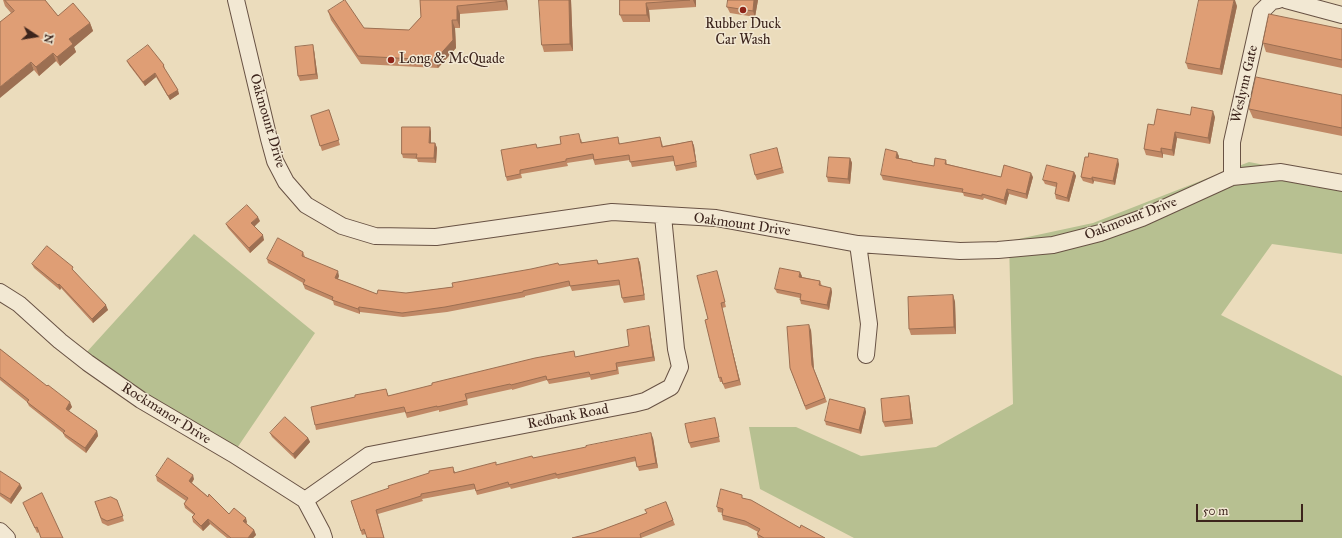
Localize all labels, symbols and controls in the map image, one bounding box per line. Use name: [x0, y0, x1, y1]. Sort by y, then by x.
marker: Rubber Duck Car Wash: [738, 5, 748, 15]
north arrow: [16, 16, 56, 56]
place label: Rubber Duck Car Wash: [705, 17, 781, 50]
text: N: [41, 33, 56, 45]
street label: Weslynn Gate: [1228, 44, 1262, 124]
place label: Long & McQuade: [399, 52, 505, 68]
marker: Long & McQuade: [386, 55, 396, 65]
street label: Oakmount Drive: [246, 72, 288, 170]
street label: Oakmount Drive: [1083, 194, 1179, 244]
street label: Oakmount Drive: [693, 210, 791, 240]
street label: Rockmanor Drive: [118, 380, 214, 448]
street label: Redbank Road: [526, 401, 610, 433]
scale bar: [1198, 496, 1305, 522]
text: 50 m: [1203, 504, 1228, 518]

